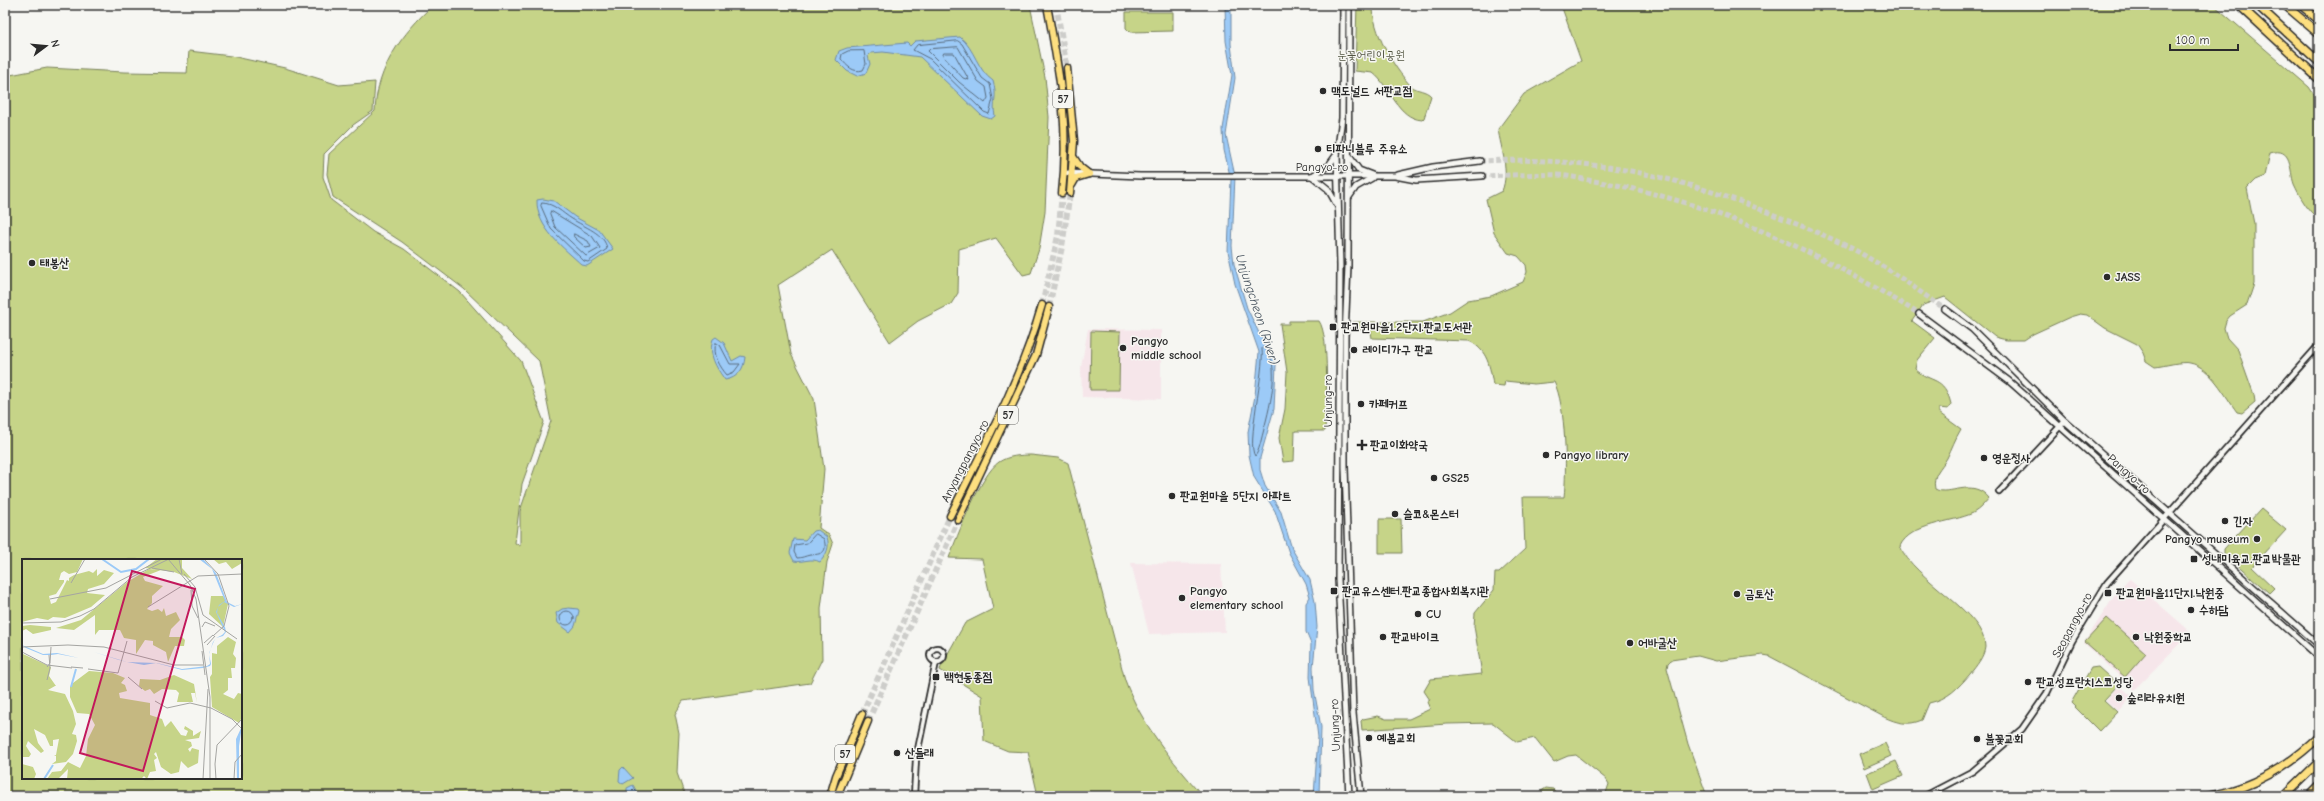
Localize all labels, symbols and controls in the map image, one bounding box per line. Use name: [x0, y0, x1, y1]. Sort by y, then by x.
north arrow: [26, 26, 66, 66]
scale bar: [2170, 26, 2238, 52]
text: 100 m: [2176, 33, 2209, 47]
text: N: [48, 38, 62, 49]
park label: 눈꽃어린이공원: [1337, 48, 1405, 62]
place label: 맥도널드 서판교점: [1331, 84, 1413, 98]
marker: 맥도널드 서판교점: [1318, 86, 1328, 96]
road number: 57: [1053, 90, 1073, 108]
place label: 티파니블루 주유소: [1326, 142, 1408, 156]
marker: 티파니블루 주유소: [1313, 144, 1323, 154]
street label: Pangyo-ro: [1296, 160, 1348, 174]
water label: Unjungcheon (River): [1233, 252, 1282, 366]
place label: 태봉산: [40, 256, 69, 270]
marker: 태봉산: [27, 258, 37, 268]
place label: JASS: [2115, 270, 2141, 284]
marker: JASS: [2102, 272, 2112, 282]
place label: 판교원마을1.2단지.판교도서관: [1341, 320, 1472, 334]
marker: 판교원마을1.2단지.판교도서관: [1328, 322, 1338, 332]
place label: Pangyo middle school: [1131, 334, 1201, 362]
marker: Pangyo middle school: [1118, 343, 1128, 353]
place label: 레이디가구 판교: [1362, 343, 1434, 357]
marker: 레이디가구 판교: [1349, 345, 1359, 355]
street label: Unjung-ro: [1321, 375, 1335, 427]
place label: 카페커프: [1369, 397, 1408, 411]
marker: 카페커프: [1356, 399, 1366, 409]
road number: 57: [998, 406, 1018, 424]
street label: Anyangpangyo-ro: [938, 417, 992, 505]
place label: 판교이화약국: [1370, 438, 1428, 452]
marker: 판교이화약국: [1357, 440, 1367, 450]
place label: Pangyo library: [1554, 448, 1629, 462]
marker: Pangyo library: [1541, 450, 1551, 460]
place label: 영운정사: [1992, 451, 2031, 465]
street label: Pangyo-ro: [2105, 451, 2153, 497]
marker: 영운정사: [1979, 453, 1989, 463]
place label: GS25: [1442, 471, 1469, 485]
marker: GS25: [1429, 473, 1439, 483]
place label: 판교원마을 5단지 아파트: [1180, 489, 1292, 503]
marker: 판교원마을 5단지 아파트: [1167, 491, 1177, 501]
place label: 슬코&몬스터: [1403, 507, 1459, 521]
marker: 슬코&몬스터: [1390, 509, 1400, 519]
place label: 긴자: [2233, 514, 2253, 528]
marker: 긴자: [2220, 516, 2230, 526]
place label: Pangyo museum: [2165, 532, 2249, 546]
marker: Pangyo museum: [2252, 534, 2262, 544]
place label: 성내미육교.판교박물관: [2201, 552, 2301, 566]
marker: 성내미육교.판교박물관: [2189, 554, 2199, 564]
inset map: [22, 559, 242, 779]
place label: Pangyo elementary school: [1190, 584, 1283, 612]
place label: 판교유스센터.판교종합사회복지관: [1342, 584, 1489, 598]
marker: 판교유스센터.판교종합사회복지관: [1329, 586, 1339, 596]
place label: 판교원마을11단지.낙원중: [2116, 586, 2225, 600]
place label: 금토산: [1745, 587, 1774, 601]
marker: 판교원마을11단지.낙원중: [2103, 588, 2113, 598]
marker: 금토산: [1732, 589, 1742, 599]
street label: Seopangyo-ro: [2049, 590, 2095, 660]
marker: Pangyo elementary school: [1177, 593, 1187, 603]
place label: 수하담: [2199, 603, 2228, 617]
marker: 수하담: [2186, 605, 2196, 615]
place label: CU: [1426, 607, 1441, 621]
marker: CU: [1413, 609, 1423, 619]
place label: 판교바이크: [1391, 630, 1439, 644]
place label: 낙원중학교: [2144, 630, 2192, 644]
marker: 판교바이크: [1378, 632, 1388, 642]
marker: 낙원중학교: [2131, 632, 2141, 642]
place label: 어바굴산: [1638, 636, 1677, 650]
marker: 어바굴산: [1625, 638, 1635, 648]
place label: 백현동종점: [944, 670, 993, 684]
marker: 백현동종점: [931, 672, 941, 682]
place label: 판교성프란치스코성당: [2036, 675, 2133, 689]
marker: 판교성프란치스코성당: [2023, 677, 2033, 687]
place label: 숲리라유치원: [2127, 691, 2185, 705]
marker: 숲리라유치원: [2114, 693, 2124, 703]
street label: Unjung-ro: [1327, 698, 1343, 752]
place label: 예봄교회: [1376, 731, 1416, 745]
place label: 불꽃교회: [1985, 732, 2024, 746]
marker: 예봄교회: [1364, 733, 1374, 743]
marker: 불꽃교회: [1972, 734, 1982, 744]
road number: 57: [835, 745, 855, 763]
place label: 산들래: [904, 746, 934, 760]
marker: 산들래: [892, 748, 902, 758]

